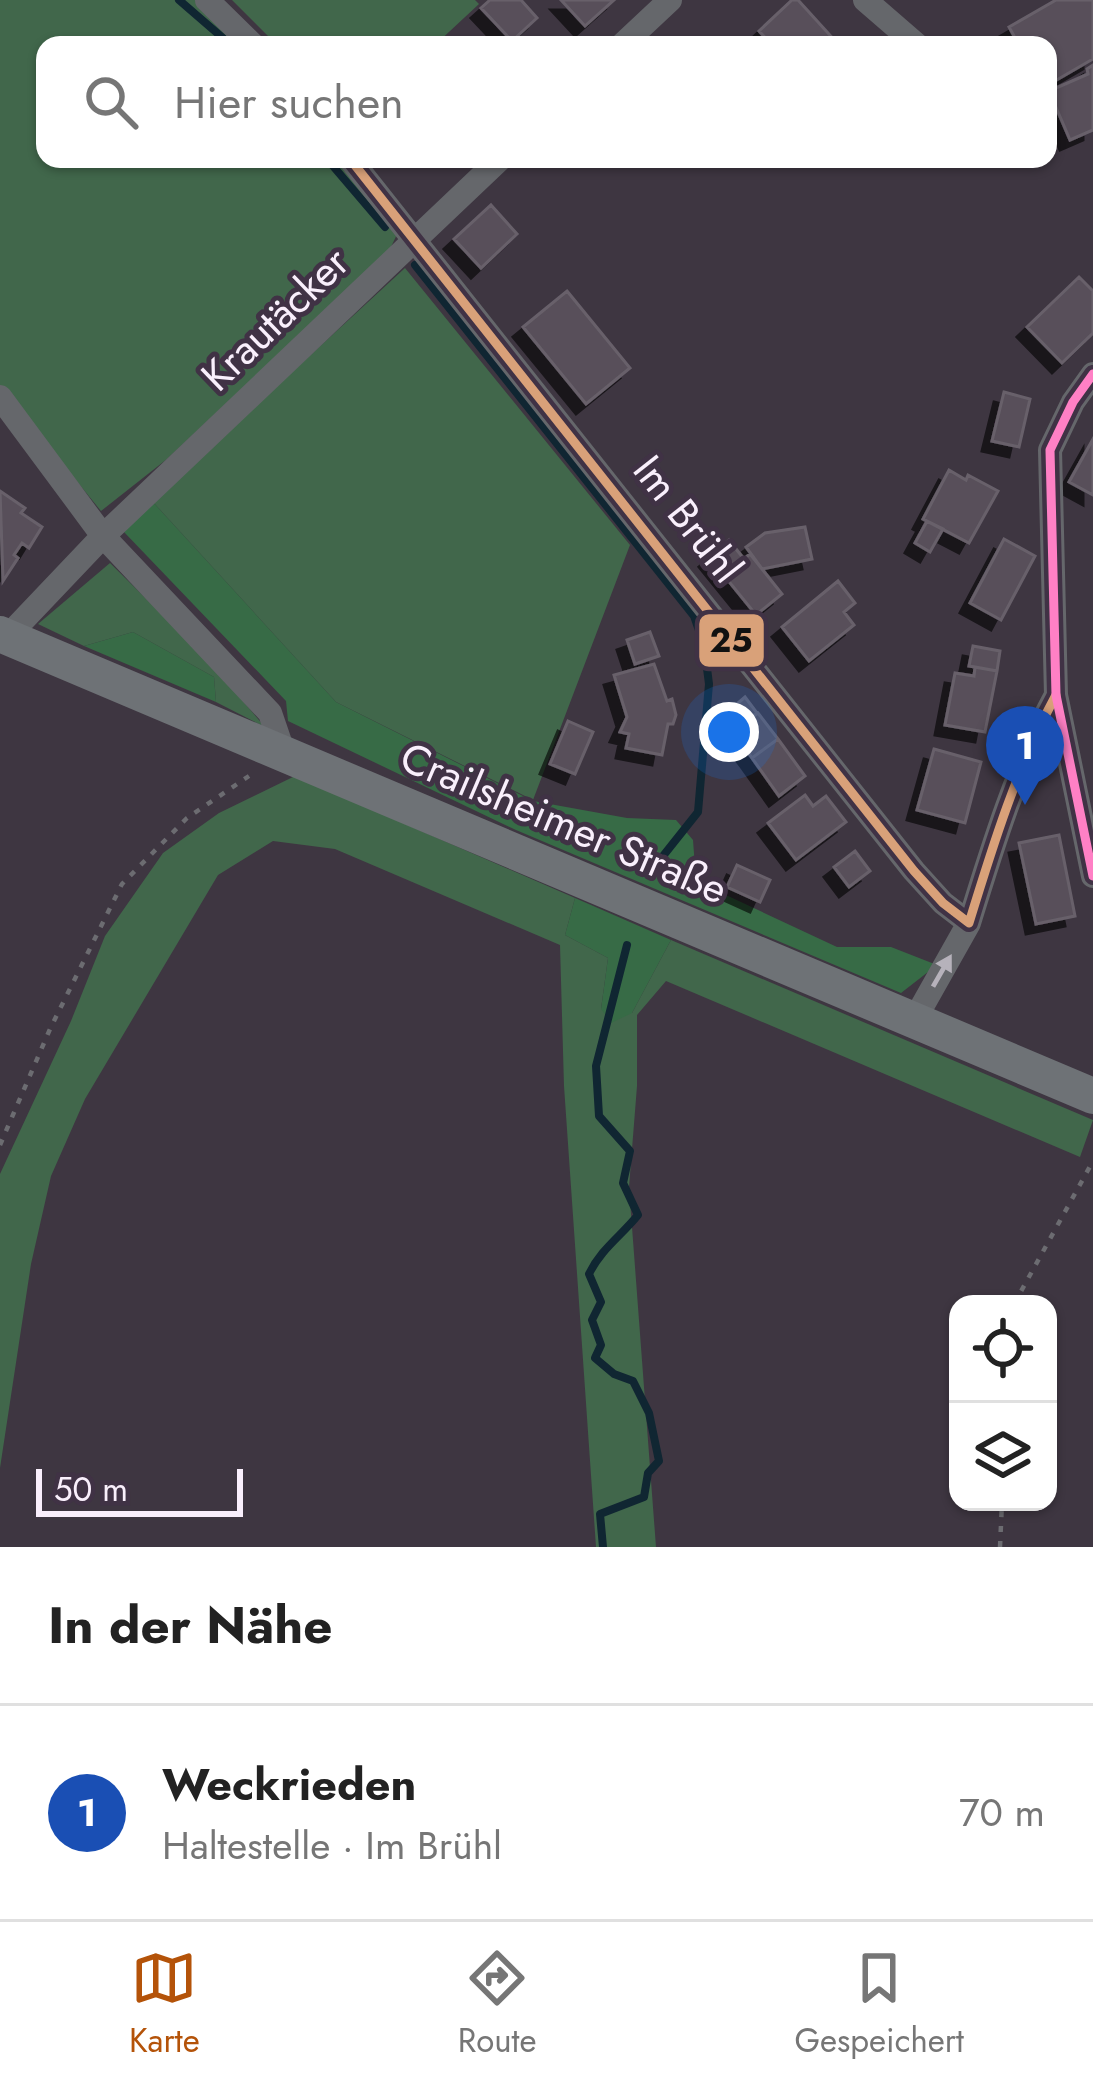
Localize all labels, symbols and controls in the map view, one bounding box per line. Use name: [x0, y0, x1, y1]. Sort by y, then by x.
search box: [36, 36, 1057, 168]
icon: search: [78, 69, 144, 135]
text: Hier suchen: [174, 70, 404, 135]
street label: Krautäcker: [187, 232, 363, 405]
street label: Im Brühl: [619, 442, 757, 596]
line badge: 25: [697, 612, 766, 669]
text: 25: [710, 617, 752, 664]
your location: [699, 702, 759, 762]
pin: 1: [986, 706, 1064, 805]
street label: Crailsheimer Straße: [391, 727, 737, 919]
one-way arrow: [930, 954, 951, 988]
map controls: [949, 1295, 1057, 1511]
button: locate: [949, 1295, 1057, 1403]
button: layers: [949, 1403, 1057, 1511]
scale bar: [36, 1463, 243, 1516]
text: 50 m: [54, 1466, 128, 1513]
text: In der Nähe: [48, 1588, 332, 1662]
text: Weckrieden: [162, 1752, 416, 1817]
text: 1: [77, 1784, 97, 1841]
text: 70 m: [959, 1784, 1045, 1841]
text: Haltestelle · Im Brühl: [162, 1817, 502, 1874]
tab: Karte: [129, 1945, 200, 2064]
tab: Route: [458, 1945, 536, 2064]
tab: Gespeichert: [794, 1945, 964, 2064]

